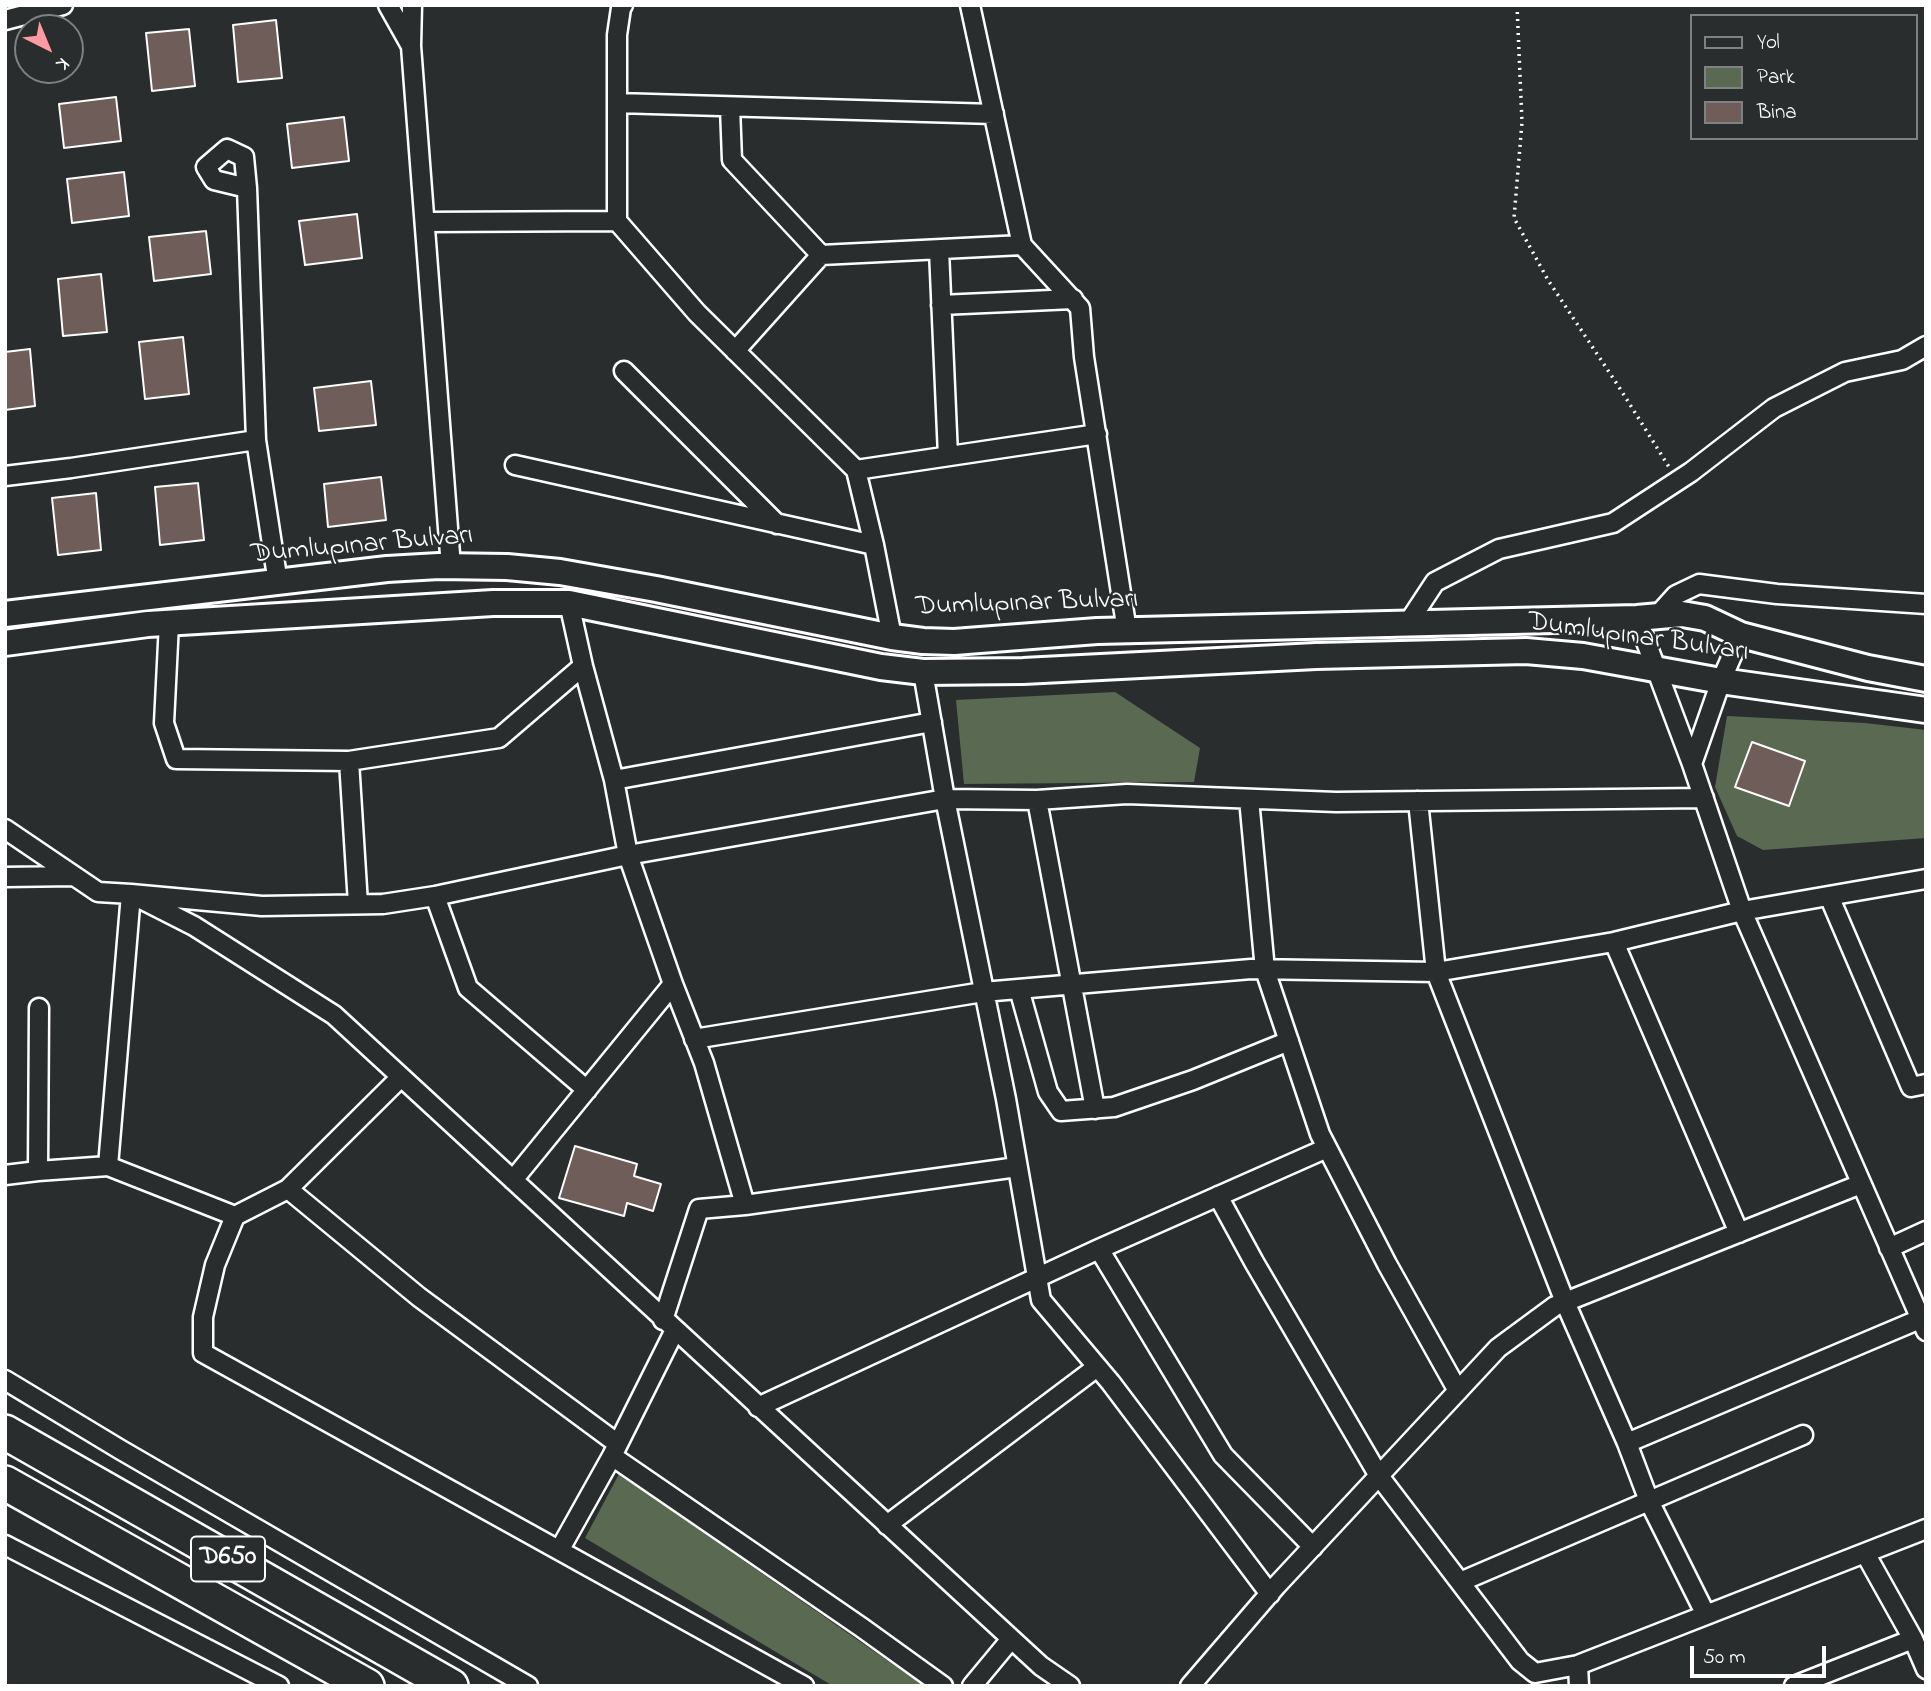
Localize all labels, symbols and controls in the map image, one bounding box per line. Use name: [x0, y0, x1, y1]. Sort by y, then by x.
north arrow: [14, 14, 84, 84]
legend: [1689, 14, 1917, 140]
text: Yol: [1757, 28, 1780, 58]
text: K: [50, 50, 75, 76]
text: Park: [1757, 63, 1795, 93]
text: Bina: [1757, 98, 1797, 128]
street label: Dumlupınar Bulvarı: [250, 521, 474, 573]
street label: Dumlupınar Bulvarı: [915, 584, 1139, 626]
street label: Dumlupınar Bulvarı: [1525, 607, 1751, 671]
road number: D650: [191, 1536, 265, 1582]
scale bar: [1693, 1632, 1829, 1676]
text: 50 m: [1703, 1643, 1746, 1673]

